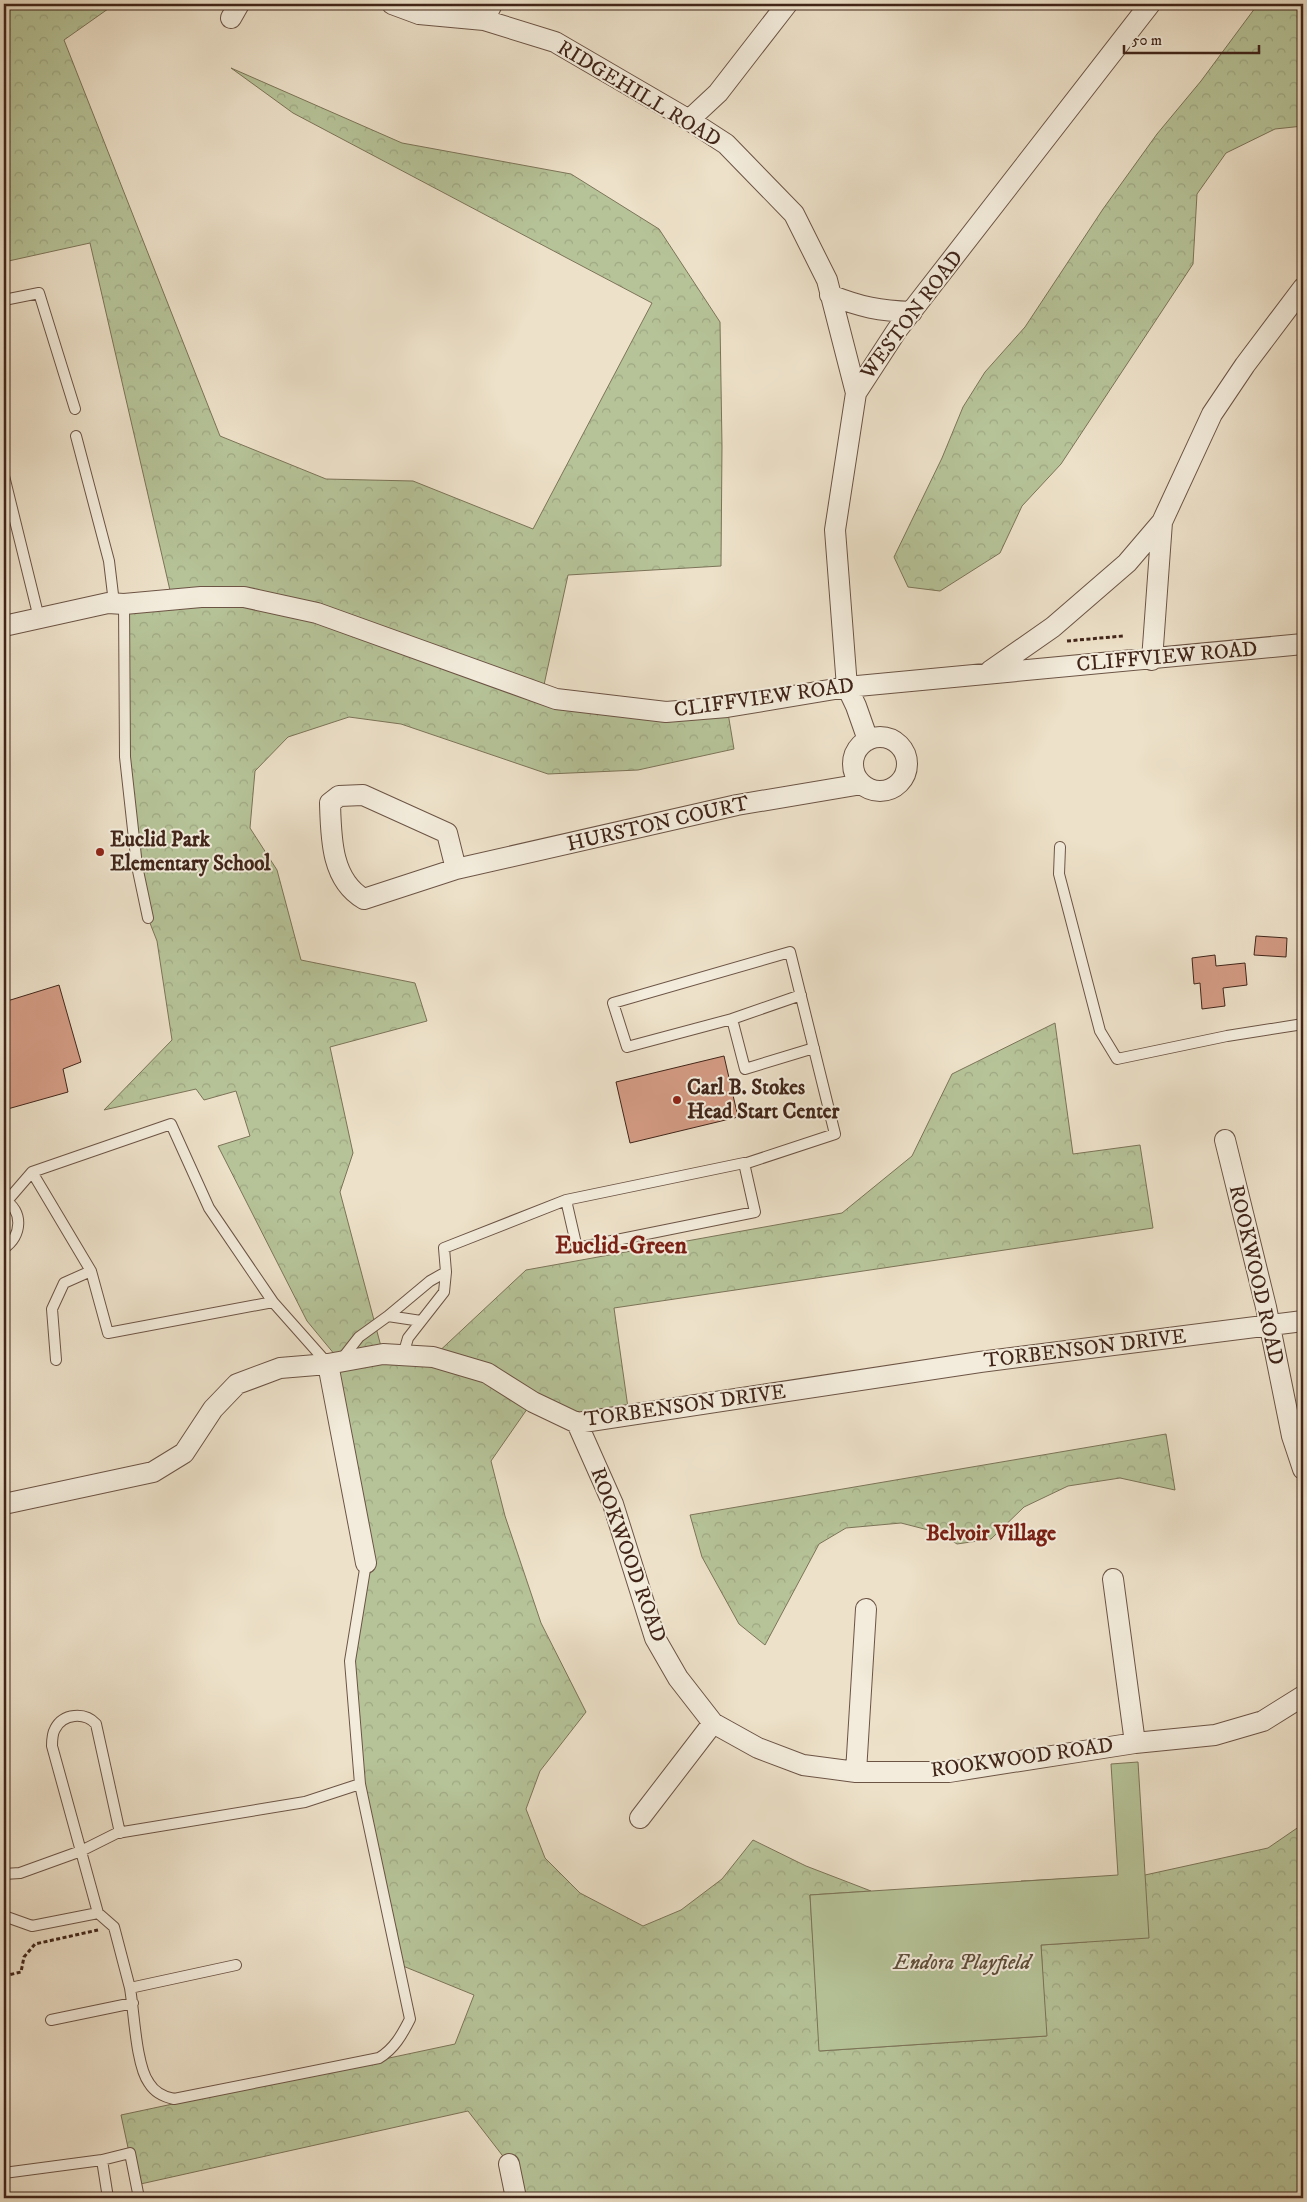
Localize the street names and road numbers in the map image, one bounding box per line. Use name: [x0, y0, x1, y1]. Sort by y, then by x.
street label: RIDGEHILL ROAD: [552, 35, 726, 153]
street label: WESTON ROAD: [854, 245, 969, 385]
street label: CLIFFVIEW ROAD: [1075, 636, 1259, 678]
street label: CLIFFVIEW ROAD: [672, 672, 856, 724]
street label: HURSTON COURT: [564, 790, 752, 858]
street label: ROOKWOOD ROAD: [1223, 1182, 1289, 1368]
street label: TORBENSON DRIVE: [982, 1324, 1188, 1374]
street label: TORBENSON DRIVE: [582, 1379, 788, 1433]
street label: ROOKWOOD ROAD: [584, 1464, 672, 1646]
street label: ROOKWOOD ROAD: [929, 1732, 1115, 1784]

